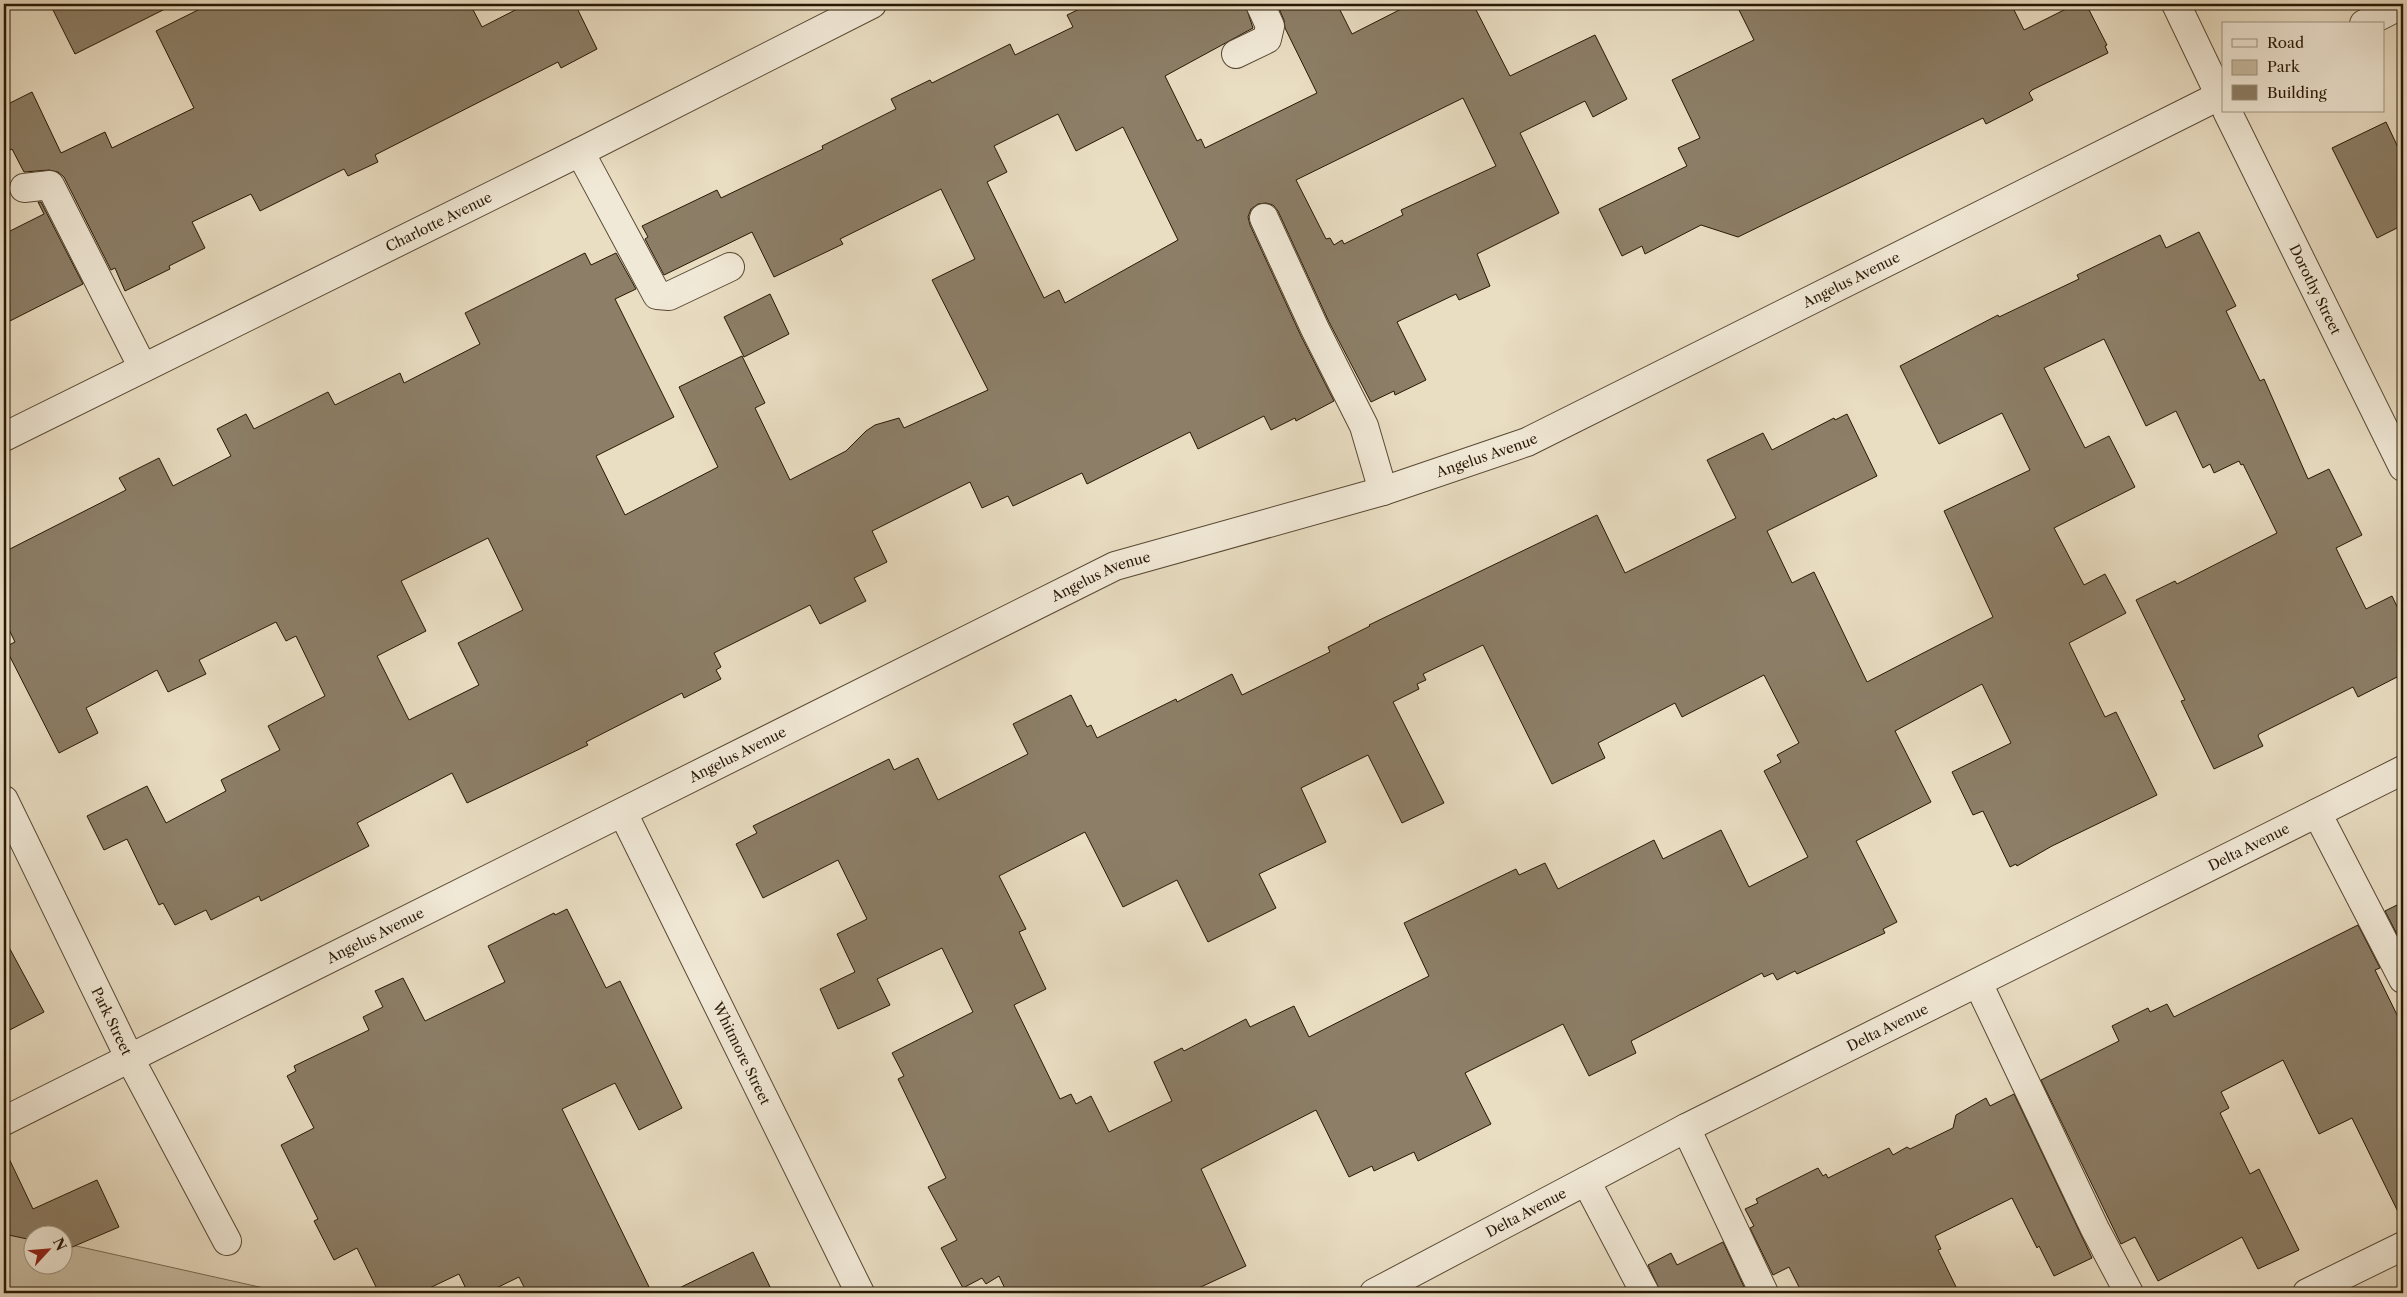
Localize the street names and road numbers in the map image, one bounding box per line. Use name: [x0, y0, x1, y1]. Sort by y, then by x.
street label: Charlotte Avenue: [383, 188, 495, 256]
street label: Dorothy Street: [2285, 241, 2345, 338]
street label: Angelus Avenue: [1799, 248, 1903, 312]
street label: Angelus Avenue: [1433, 429, 1541, 482]
street label: Angelus Avenue: [1047, 548, 1152, 606]
street label: Angelus Avenue: [685, 723, 789, 787]
street label: Delta Avenue: [2205, 819, 2293, 875]
street label: Angelus Avenue: [323, 904, 427, 968]
street label: Park Street: [87, 984, 136, 1058]
street label: Whitmore Street: [708, 998, 775, 1108]
street label: Delta Avenue: [1844, 1000, 1931, 1055]
street label: Delta Avenue: [1483, 1184, 1570, 1241]

